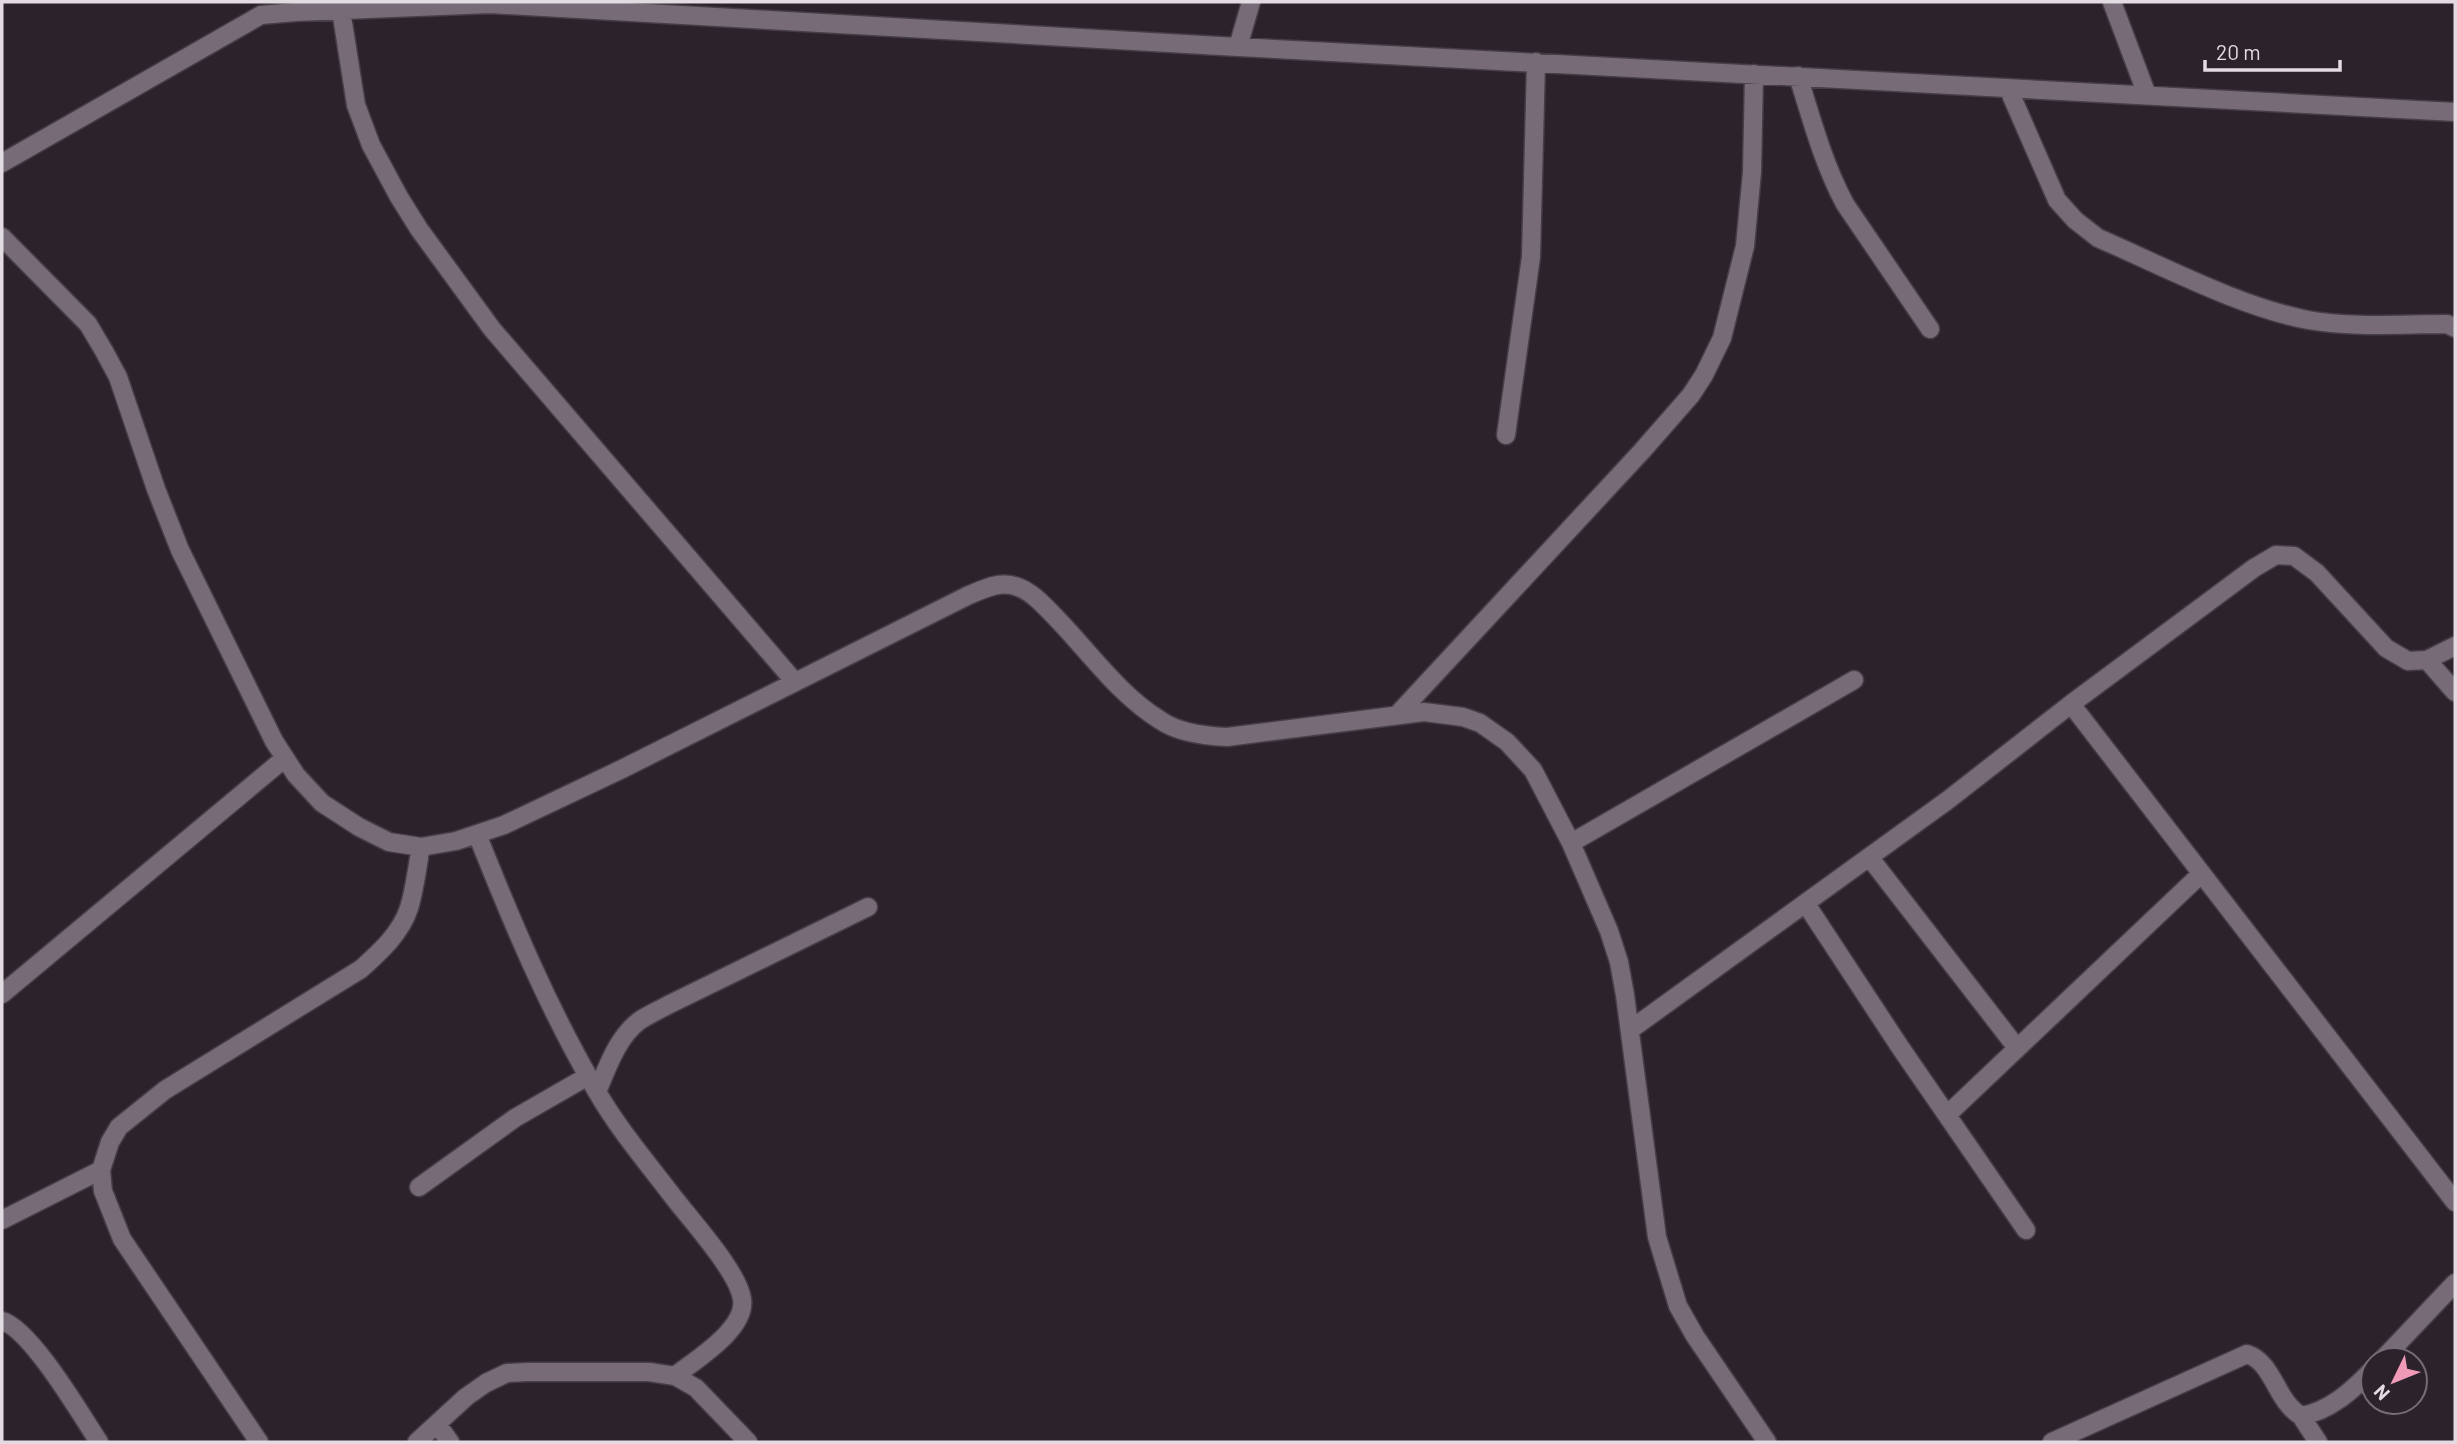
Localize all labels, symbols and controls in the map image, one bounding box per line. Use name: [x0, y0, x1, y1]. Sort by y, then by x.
scale bar: [2205, 28, 2340, 72]
text: 20 m: [2216, 39, 2261, 64]
north arrow: [2359, 1346, 2429, 1416]
text: N: [2368, 1380, 2394, 1405]

